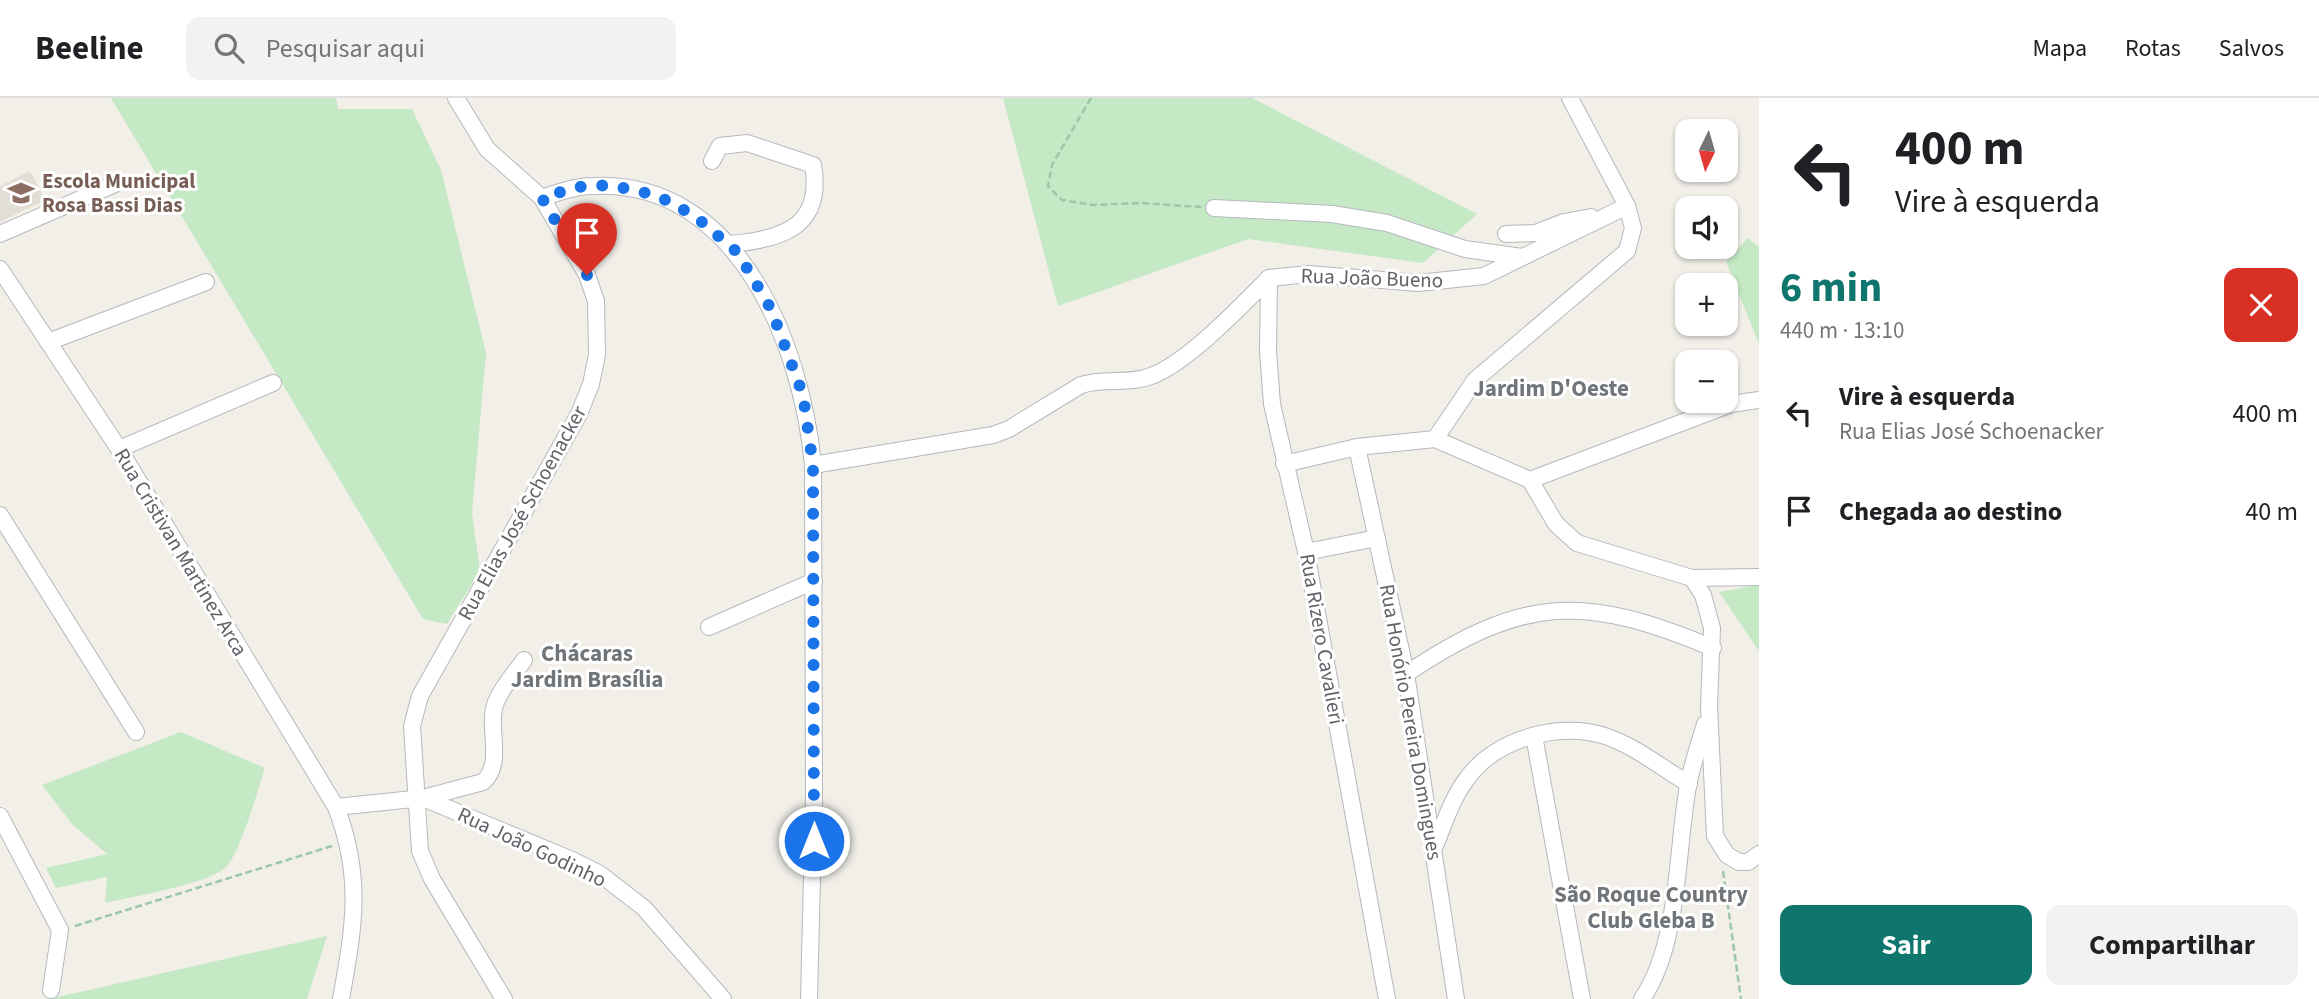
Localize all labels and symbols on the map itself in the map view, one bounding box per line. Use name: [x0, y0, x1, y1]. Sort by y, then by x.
north arrow: [1675, 119, 1738, 182]
place label: Escola Municipal Rosa Bassi Dias: [42, 166, 195, 220]
school or university icon: Escola Municipal Rosa Bassi Dias: [6, 178, 36, 208]
pin: [557, 203, 617, 275]
street label: Rua João Bueno: [1300, 261, 1444, 295]
district label: Jardim D'Oeste: [1473, 372, 1629, 405]
street label: Rua Elias José Schoenacker: [450, 399, 594, 626]
street label: Rua Cristivan Martinez Arca: [107, 442, 255, 662]
street label: Rua Rizero Cavalieri: [1292, 551, 1352, 727]
street label: Rua Honório Pereira Domingues: [1372, 582, 1450, 863]
district label: Chácaras Jardim Brasília: [511, 637, 663, 696]
street label: Rua João Godinho: [453, 799, 611, 895]
position arrow: [777, 804, 851, 878]
district label: São Roque Country Club Gleba B: [1554, 878, 1748, 937]

